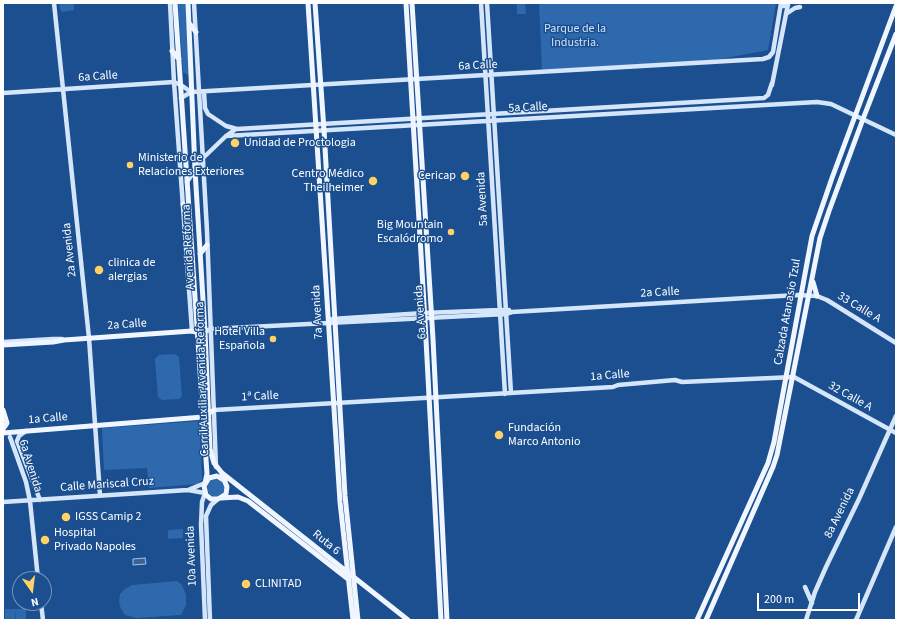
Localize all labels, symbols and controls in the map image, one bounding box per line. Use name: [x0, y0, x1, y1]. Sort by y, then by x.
park label: Parque de la Industria.: [544, 22, 606, 50]
street label: 6a Calle: [458, 58, 498, 74]
street label: 6a Calle: [78, 68, 118, 86]
street label: 5a Calle: [508, 100, 548, 116]
place label: Unidad de Proctologia: [244, 136, 356, 150]
marker: Unidad de Proctologia: [229, 137, 241, 149]
place label: Ministerio de Relaciones Exteriores: [138, 151, 244, 179]
marker: Ministerio de Relaciones Exteriores: [125, 160, 135, 170]
place label: Centro Médico Theilheimer: [292, 167, 364, 195]
place label: Cericap: [418, 169, 456, 183]
marker: Cericap: [459, 170, 471, 182]
street label: 5a Avenida: [474, 171, 492, 227]
marker: Centro Médico Theilheimer: [367, 175, 379, 187]
street label: Avenida Reforma: [180, 204, 198, 290]
place label: Big Mountain Escalódromo: [377, 218, 443, 246]
street label: 2a Avenida: [60, 222, 80, 278]
marker: Big Mountain Escalódromo: [446, 227, 456, 237]
place label: clinica de alergias: [108, 256, 155, 284]
street label: Calzada Atanasio Tzul: [772, 258, 804, 366]
marker: clinica de alergias: [93, 264, 105, 276]
street label: 7a Avenida: [309, 284, 327, 340]
street label: 6a Avenida: [412, 284, 430, 340]
street label: 2a Calle: [640, 285, 680, 301]
street label: 33 Calle A: [835, 289, 883, 327]
street label: Carril Auxiliar Avenida Reforma: [193, 301, 213, 457]
street label: 2a Calle: [107, 316, 147, 334]
place label: Hotel Villa Española: [214, 325, 265, 353]
marker: Hotel Villa Española: [268, 334, 278, 344]
street label: 1a Calle: [590, 367, 630, 385]
street label: 32 Calle A: [825, 379, 875, 415]
street label: 1ª Calle: [241, 389, 279, 405]
street label: 1a Calle: [28, 410, 68, 428]
place label: Fundación Marco Antonio: [508, 421, 580, 449]
marker: Fundación Marco Antonio: [493, 429, 505, 441]
street label: 6a Avenida: [15, 438, 45, 494]
street label: Calle Mariscal Cruz: [60, 475, 154, 495]
street label: 8a Avenida: [822, 485, 858, 541]
place label: IGSS Camip 2: [75, 510, 141, 524]
marker: IGSS Camip 2: [60, 511, 72, 523]
street label: 10a Avenida: [184, 525, 200, 587]
place label: Hospital Privado Napoles: [54, 526, 136, 554]
street label: Ruta 6: [309, 527, 343, 559]
marker: Hospital Privado Napoles: [39, 534, 51, 546]
north arrow: [12, 571, 52, 611]
place label: CLINITAD: [255, 577, 302, 591]
marker: CLINITAD: [240, 578, 252, 590]
scale bar: [759, 585, 862, 611]
text: 200 m: [764, 591, 794, 608]
text: N: [29, 594, 40, 610]

